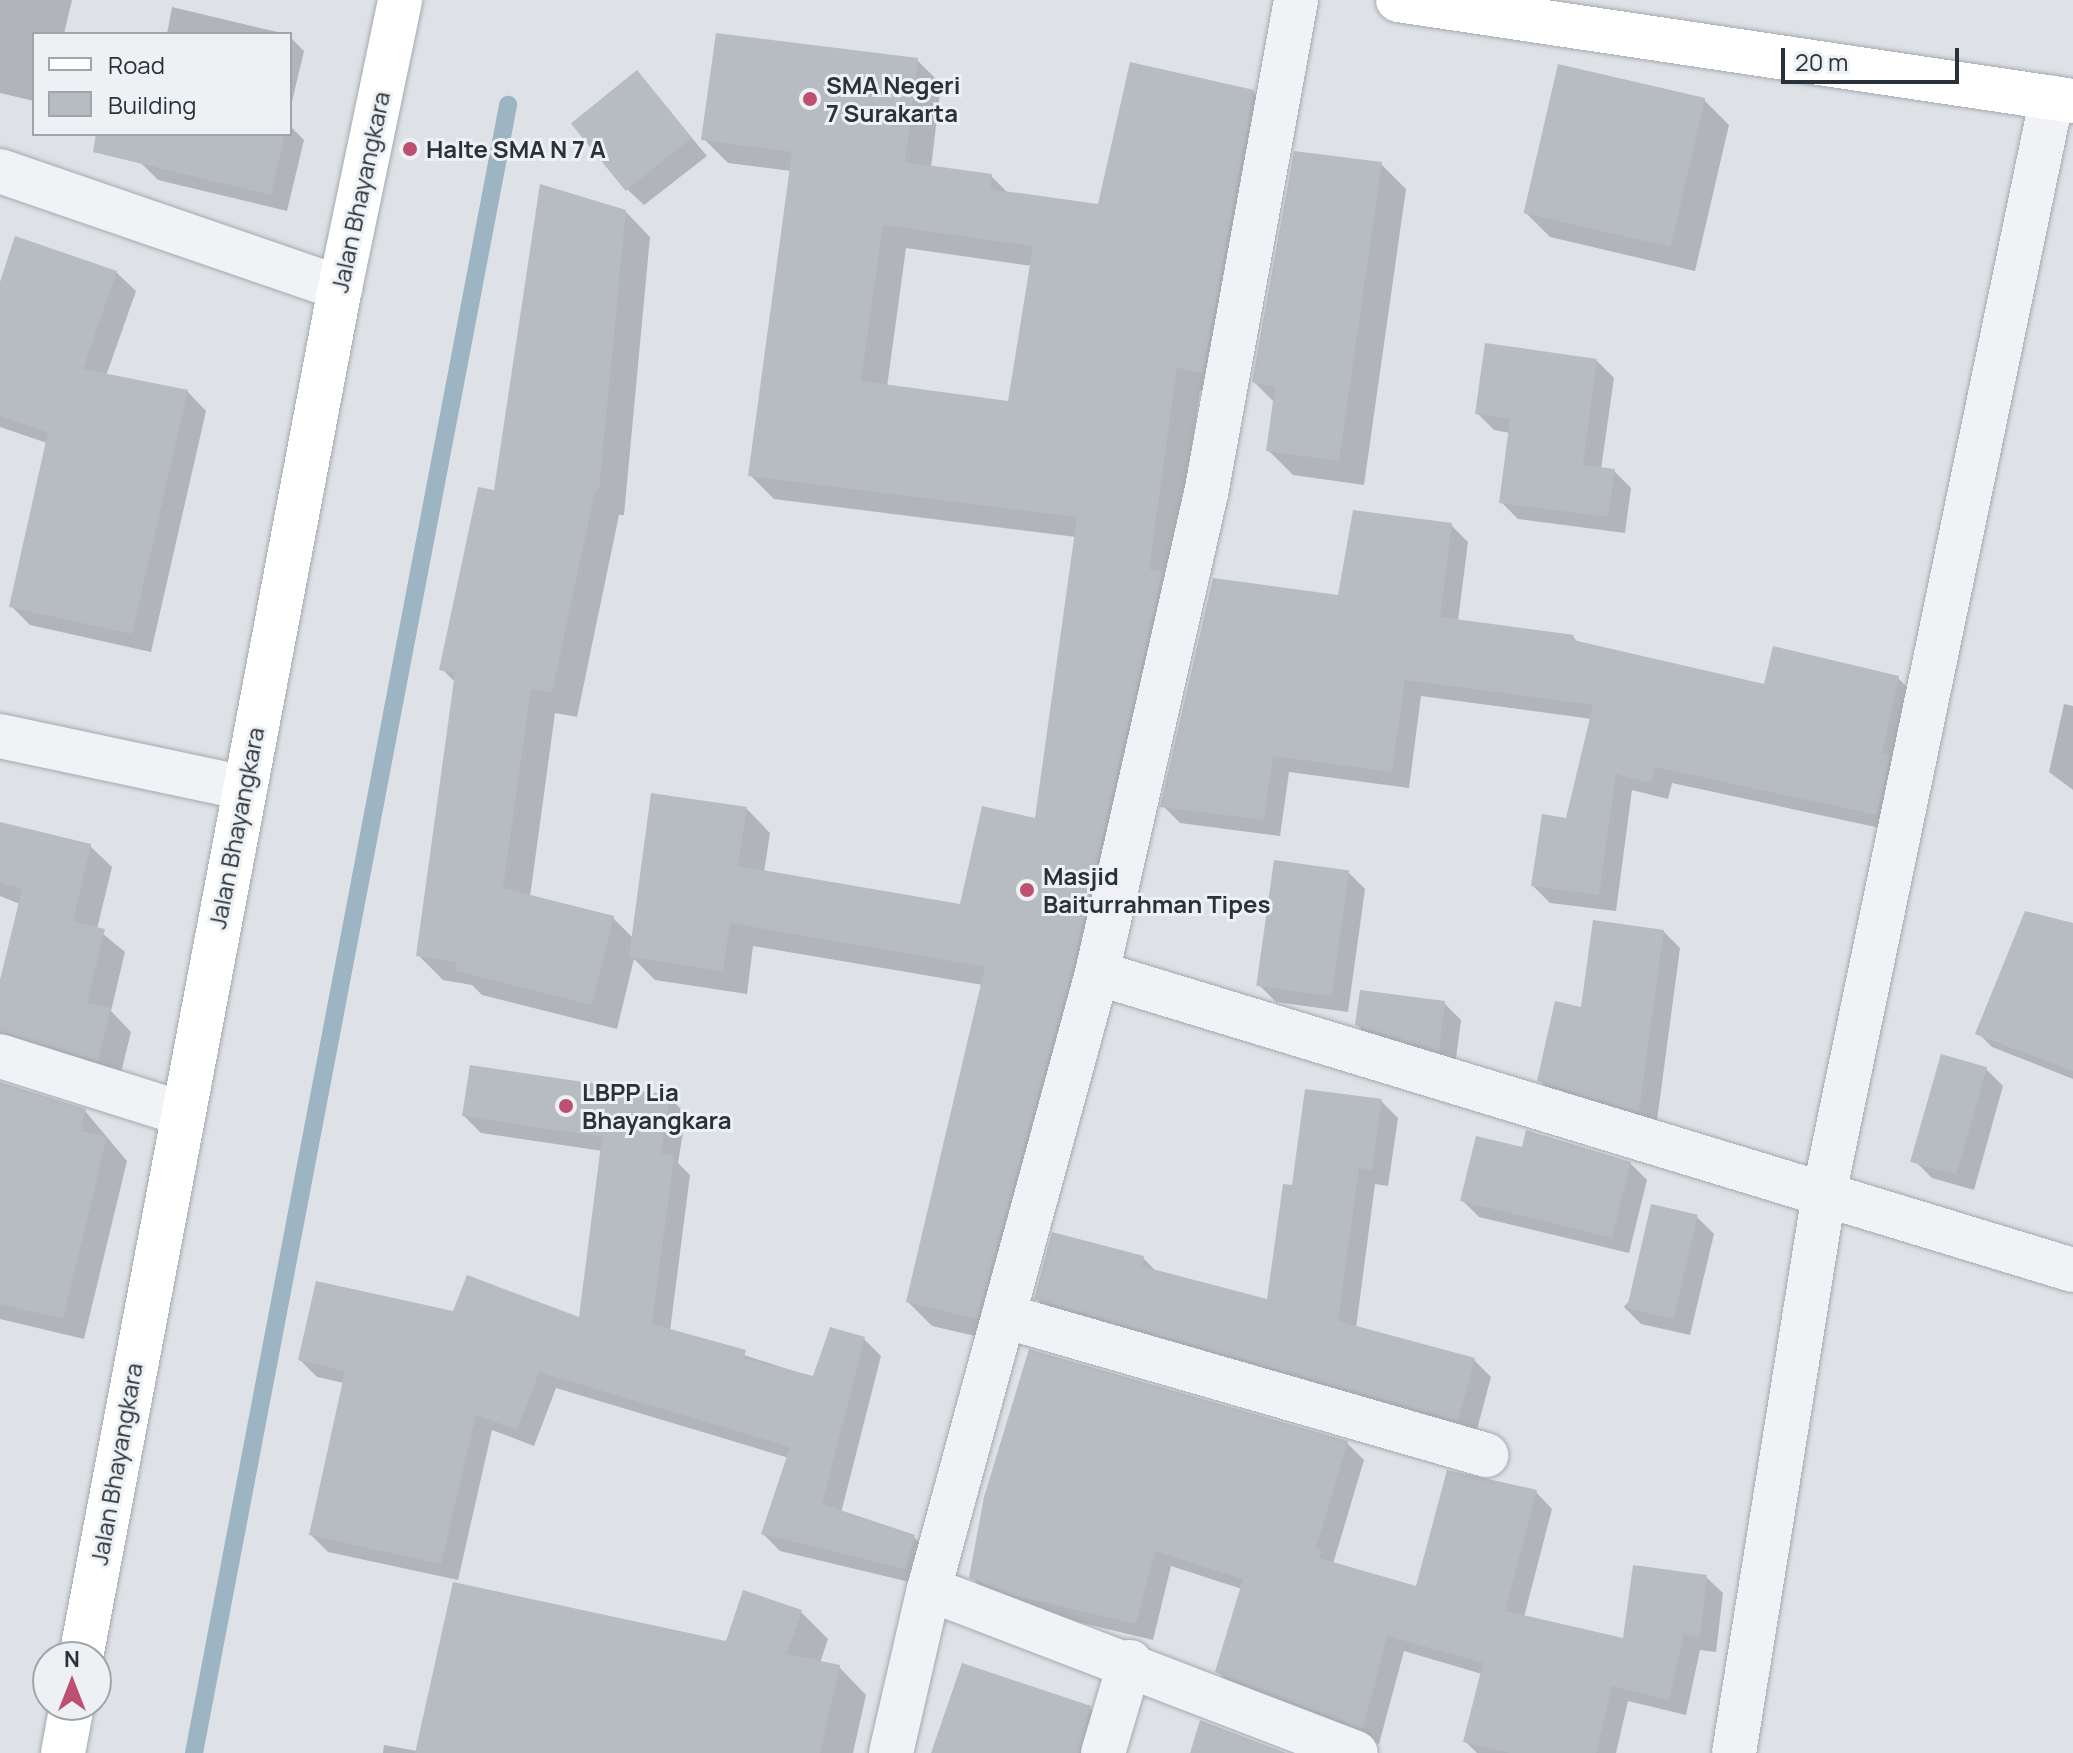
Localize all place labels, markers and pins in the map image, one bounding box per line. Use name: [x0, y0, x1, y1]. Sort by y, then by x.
place label: SMA Negeri 7 Surakarta: [826, 71, 960, 127]
marker: SMA Negeri 7 Surakarta: [801, 90, 819, 108]
place label: Halte SMA N 7 A: [426, 135, 606, 163]
marker: Halte SMA N 7 A: [401, 140, 419, 158]
place label: Masjid Baiturrahman Tipes: [1043, 862, 1271, 918]
marker: Masjid Baiturrahman Tipes: [1018, 881, 1036, 899]
place label: LBPP Lia Bhayangkara: [582, 1078, 732, 1134]
marker: LBPP Lia Bhayangkara: [557, 1097, 575, 1115]

